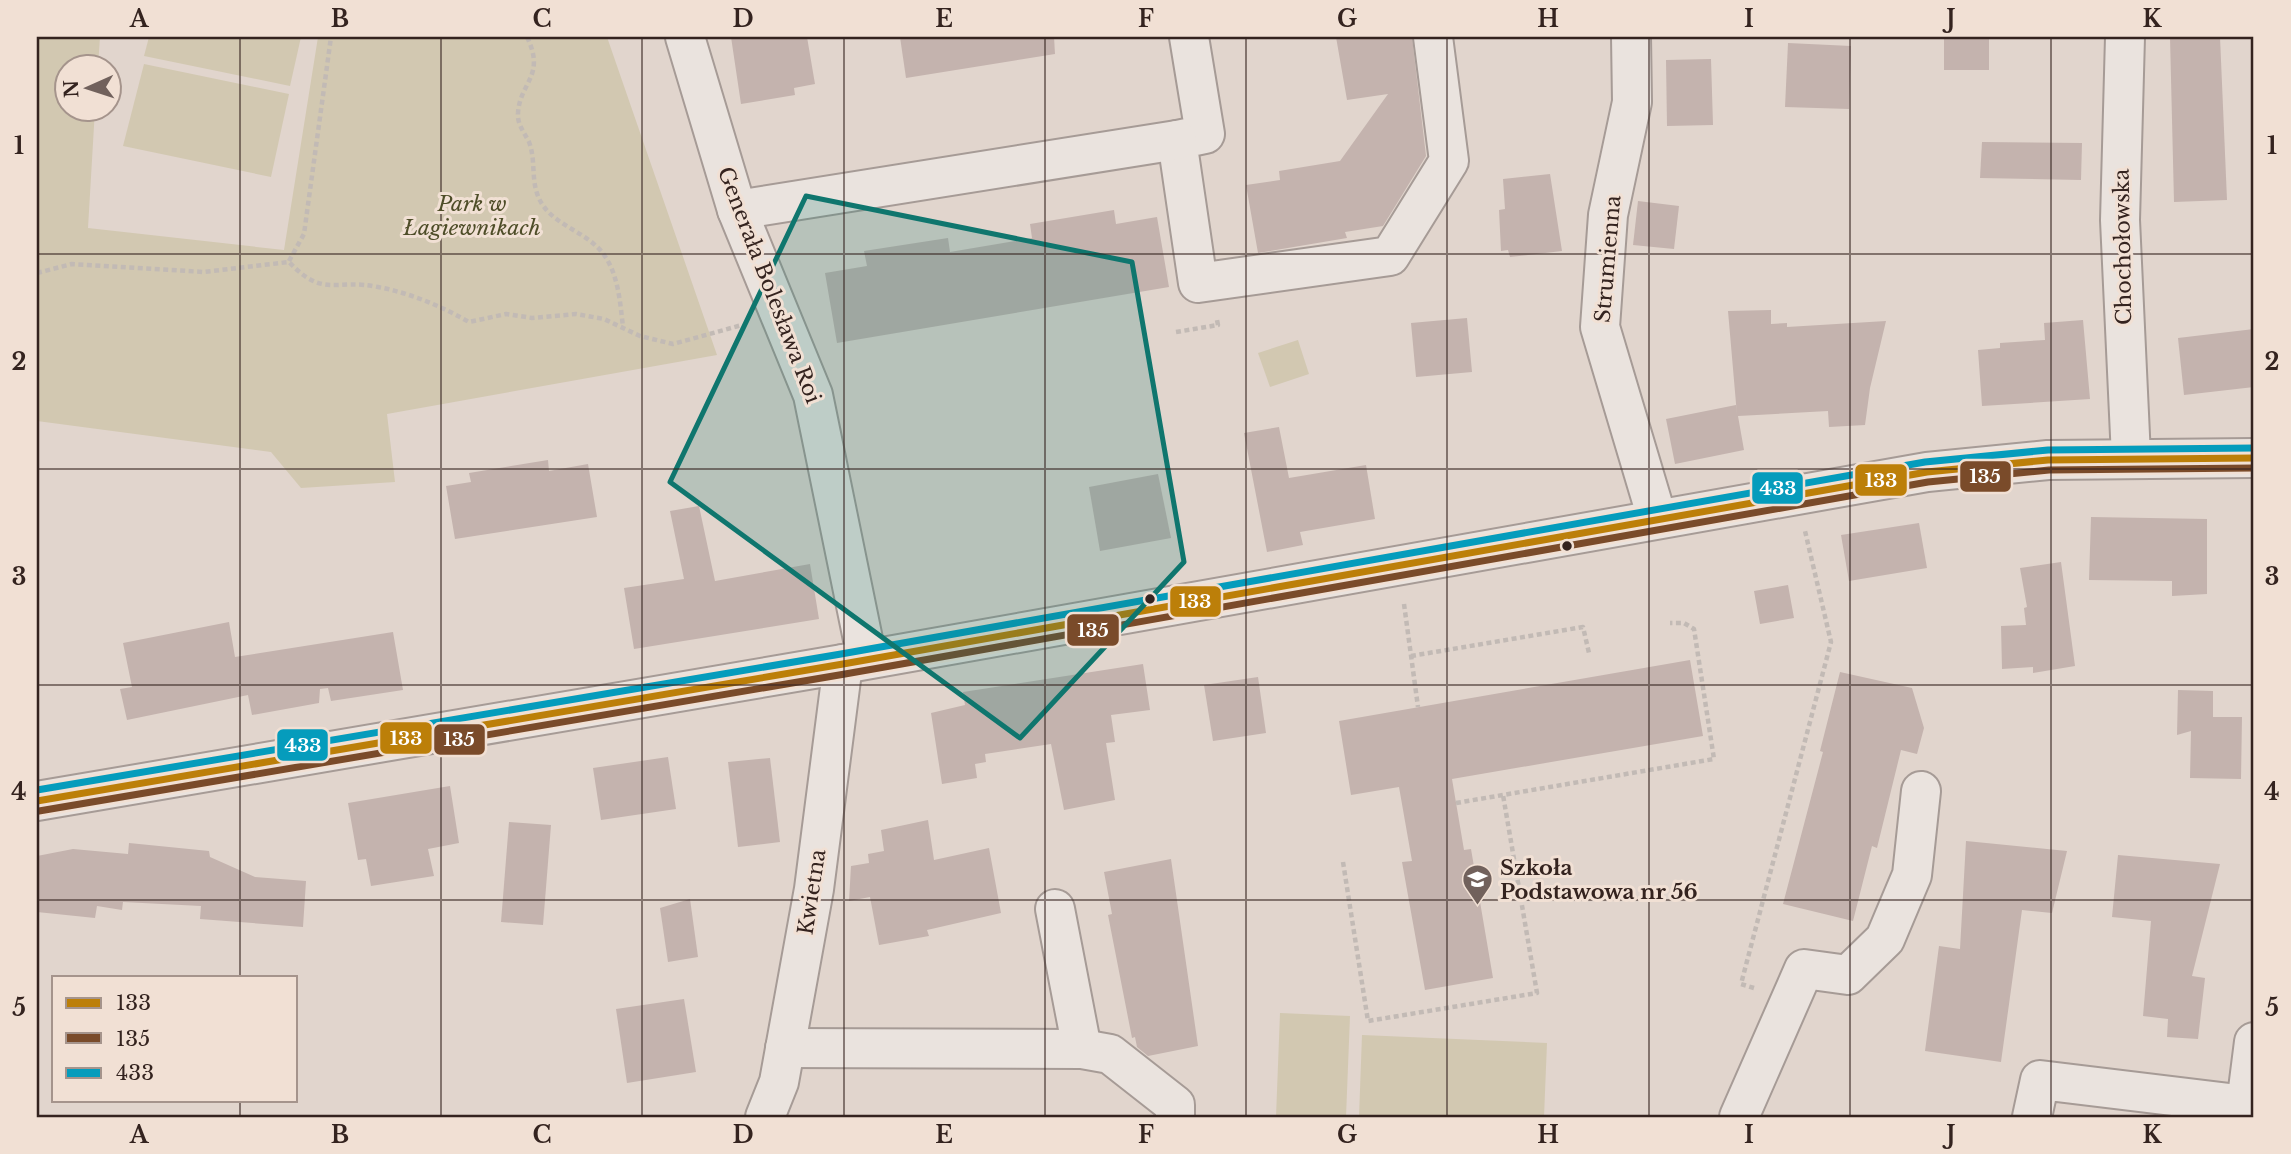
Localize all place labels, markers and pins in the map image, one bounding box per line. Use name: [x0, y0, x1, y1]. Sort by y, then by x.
unlabelled marker: [1560, 539, 1574, 553]
unlabelled marker: [1143, 592, 1157, 606]
place label: Szkoła Podstawowa nr 56: [1500, 855, 1698, 905]
school or university icon: Szkoła Podstawowa nr 56: [1460, 863, 1494, 907]

